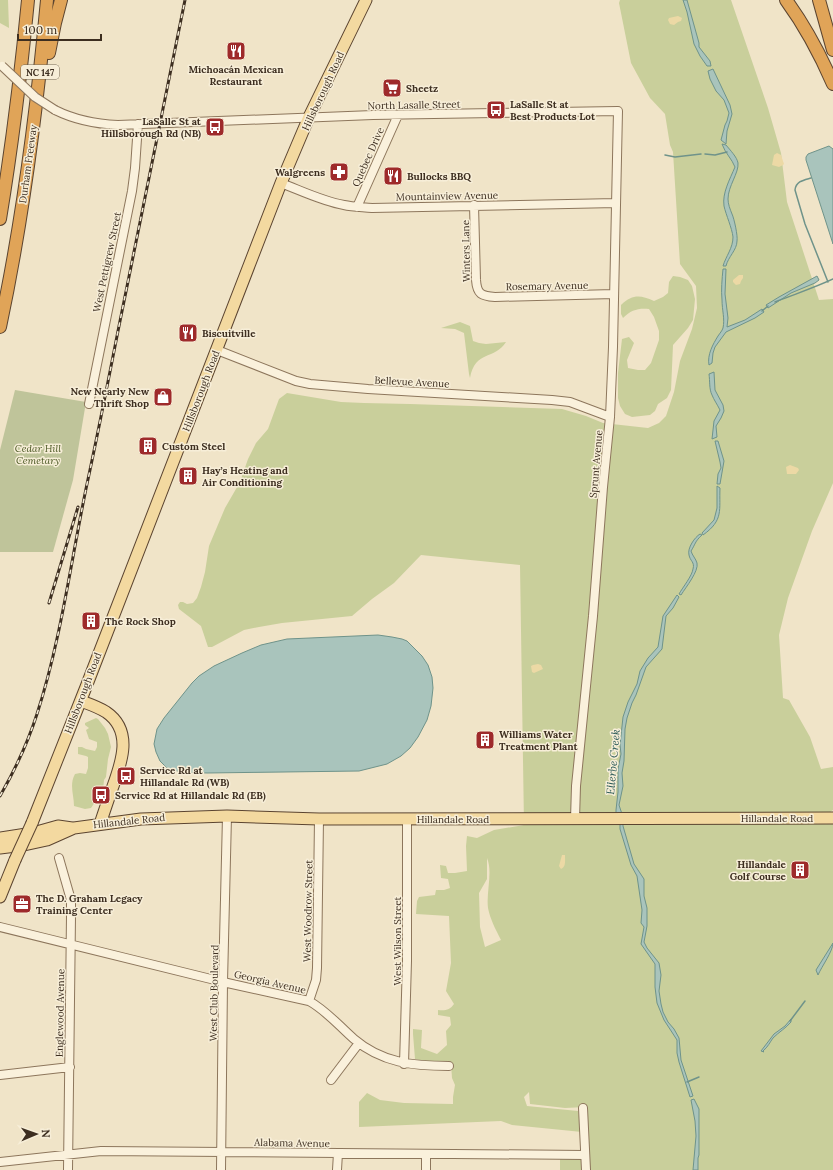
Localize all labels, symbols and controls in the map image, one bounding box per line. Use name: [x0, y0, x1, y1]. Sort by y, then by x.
scale bar: [18, 16, 101, 42]
text: 100 m: [24, 22, 57, 37]
restaurant icon: Michoacán Mexican Restaurant: [225, 40, 247, 62]
street label: Hillsborough Road: [299, 49, 347, 133]
place label: Michoacán Mexican Restaurant: [188, 63, 284, 88]
road number: NC 147: [21, 65, 59, 79]
supermarket icon: Sheetz: [381, 77, 403, 99]
place label: Sheetz: [406, 82, 438, 95]
street label: North Lasalle Street: [367, 98, 461, 112]
place label: LaSalle St at Best Products Lot: [510, 98, 596, 123]
bus stop icon: LaSalle St at Best Products Lot: [485, 99, 507, 121]
place label: LaSalle St at Hillsborough Rd (NB): [101, 115, 202, 140]
bus stop icon: LaSalle St at Hillsborough Rd (NB): [204, 116, 226, 138]
street label: Durham Freeway: [16, 123, 40, 204]
street label: Quebec Drive: [349, 125, 387, 189]
pharmacy icon: Walgreens: [328, 161, 350, 183]
restaurant icon: Bullocks BBQ: [382, 165, 404, 187]
place label: Walgreens: [275, 166, 325, 179]
place label: Bullocks BBQ: [407, 170, 471, 183]
street label: Mountainview Avenue: [396, 189, 499, 203]
street label: West Pettigrew Street: [90, 211, 124, 313]
street label: Winters Lane: [459, 219, 473, 282]
street label: Rosemary Avenue: [506, 279, 589, 293]
restaurant icon: Biscuitville: [177, 322, 199, 344]
place label: Biscuitville: [202, 327, 256, 340]
street label: Hillsborough Road: [180, 349, 222, 433]
street label: Bellevue Avenue: [374, 374, 451, 390]
place label: New Nearly New Thrift Shop: [70, 385, 150, 410]
shop icon: New Nearly New Thrift Shop: [152, 386, 174, 408]
street label: Sprunt Avenue: [587, 429, 606, 499]
building icon: Custom Steel: [137, 435, 159, 457]
place label: Custom Steel: [162, 440, 225, 453]
park label: Cedar Hill Cemetary: [15, 442, 61, 467]
place label: Hay’s Heating and Air Conditioning: [202, 464, 288, 489]
building icon: Hay’s Heating and Air Conditioning: [177, 465, 199, 487]
building icon: The Rock Shop: [80, 610, 102, 632]
place label: The Rock Shop: [105, 615, 176, 628]
street label: Hillsborough Road: [62, 651, 104, 735]
place label: Williams Water Treatment Plant: [499, 728, 579, 753]
water label: Ellerbe Creek: [603, 728, 623, 795]
building icon: Williams Water Treatment Plant: [474, 729, 496, 751]
place label: Service Rd at Hillandale Rd (WB): [140, 764, 229, 789]
bus stop icon: Service Rd at Hillandale Rd (WB): [115, 765, 137, 787]
bus stop icon: Service Rd at Hillandale Rd (EB): [90, 784, 112, 806]
place label: Service Rd at Hillandale Rd (EB): [115, 789, 266, 802]
street label: Hillandale Road: [92, 811, 166, 831]
street label: Hillandale Road: [741, 812, 813, 825]
street label: Hillandale Road: [417, 813, 489, 826]
place label: Hillandale Golf Course: [730, 858, 787, 883]
building icon: Hillandale Golf Course: [789, 859, 811, 881]
street label: West Woodrow Street: [301, 860, 315, 962]
place label: The D. Graham Legacy Training Center: [36, 892, 143, 917]
office icon: The D. Graham Legacy Training Center: [11, 893, 33, 915]
street label: West Wilson Street: [391, 896, 404, 985]
street label: West Club Boulevard: [207, 945, 221, 1041]
street label: Georgia Avenue: [233, 967, 308, 997]
street label: Englewood Avenue: [53, 968, 67, 1057]
north arrow: [16, 1114, 56, 1154]
text: N: [39, 1129, 53, 1139]
street label: Alabama Avenue: [253, 1136, 331, 1150]

